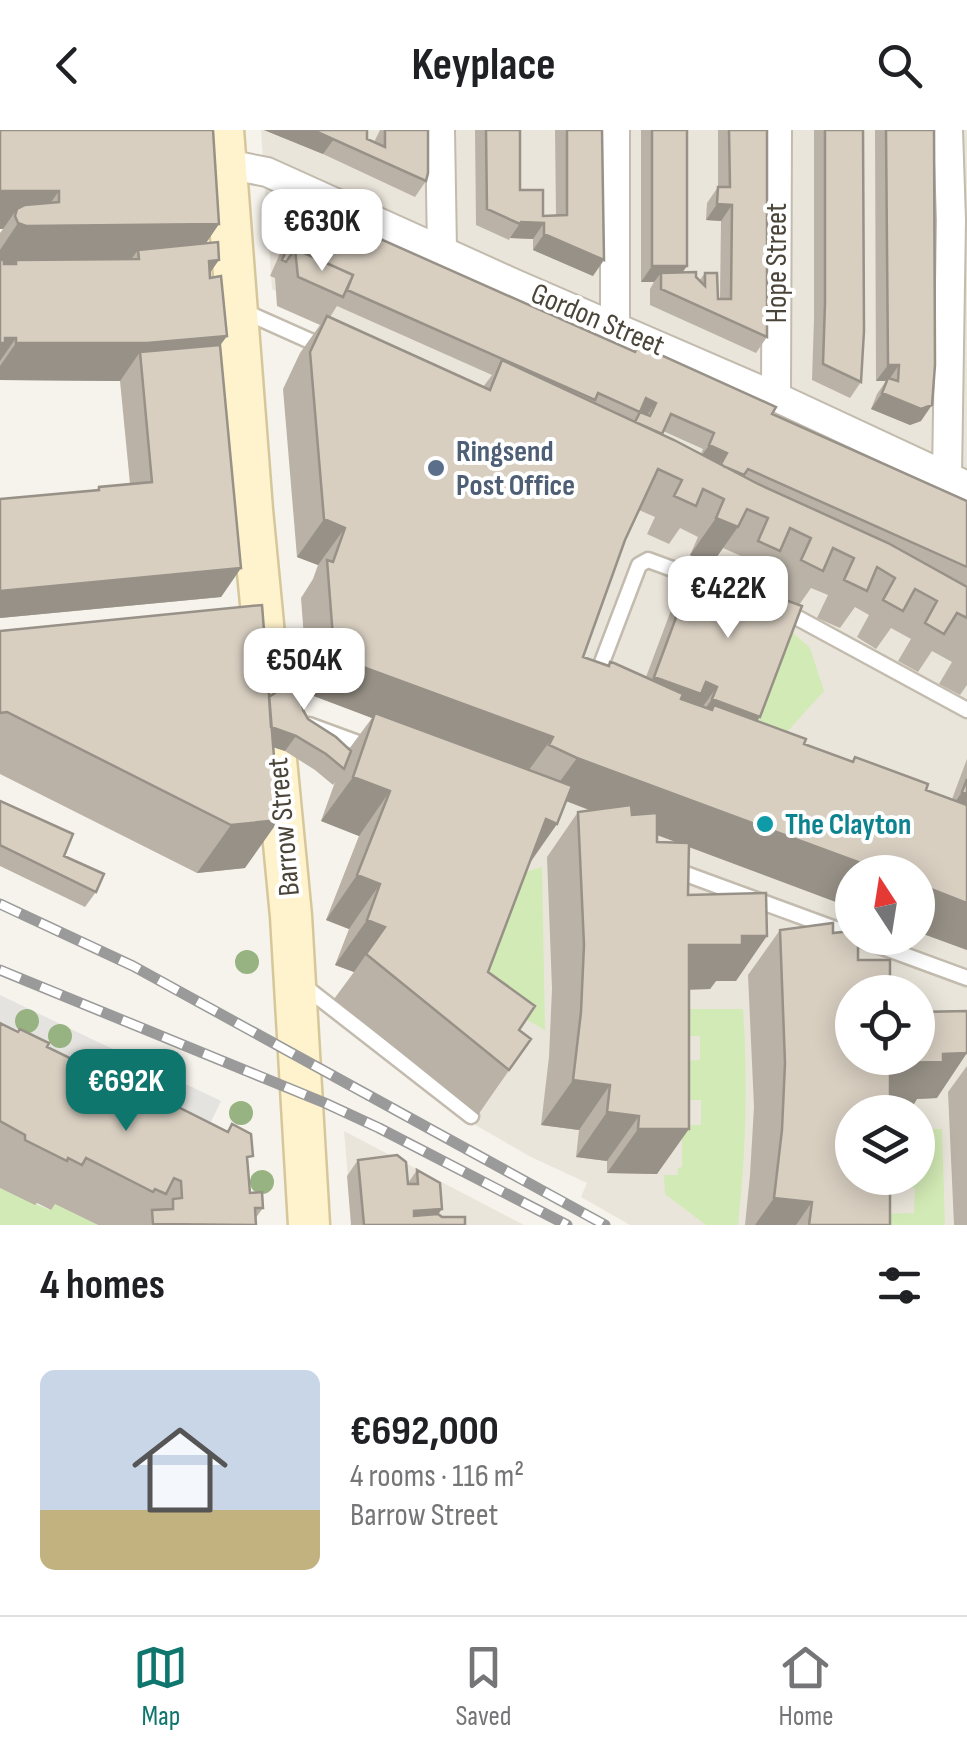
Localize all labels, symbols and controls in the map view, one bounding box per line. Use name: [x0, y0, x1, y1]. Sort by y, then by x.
icon: back: [40, 38, 95, 93]
text: Keyplace: [411, 38, 556, 93]
icon: search: [872, 38, 927, 93]
pin: €630K: [252, 189, 392, 274]
text: €630K: [284, 202, 360, 241]
street label: Hope Street: [759, 203, 795, 323]
street label: Gordon Street: [525, 276, 670, 364]
place label: Ringsend Post Office: [456, 434, 575, 504]
marker: Ringsend Post Office: [425, 457, 447, 479]
pin: €422K: [658, 556, 798, 641]
text: €422K: [690, 569, 766, 608]
pin: €504K: [234, 628, 374, 713]
text: €504K: [266, 641, 342, 680]
street label: Barrow Street: [260, 756, 308, 898]
place label: The Clayton: [785, 807, 911, 843]
marker: The Clayton: [754, 813, 776, 835]
north arrow: [835, 855, 935, 955]
map controls: [835, 855, 935, 1195]
button: locate: [835, 975, 935, 1075]
pin: €692K: [56, 1049, 196, 1134]
text: €692K: [88, 1062, 164, 1101]
button: layers: [835, 1095, 935, 1195]
icon: filters: [872, 1258, 927, 1313]
text: 4 homes: [40, 1260, 165, 1311]
text: €692,000: [350, 1406, 499, 1457]
icon: home: [120, 1410, 240, 1530]
text: 4 rooms · 116 m²: [350, 1457, 524, 1496]
text: Barrow Street: [350, 1496, 498, 1535]
tab: Map: [133, 1640, 188, 1733]
tab: Saved: [455, 1640, 512, 1733]
tab: Home: [778, 1640, 834, 1733]

